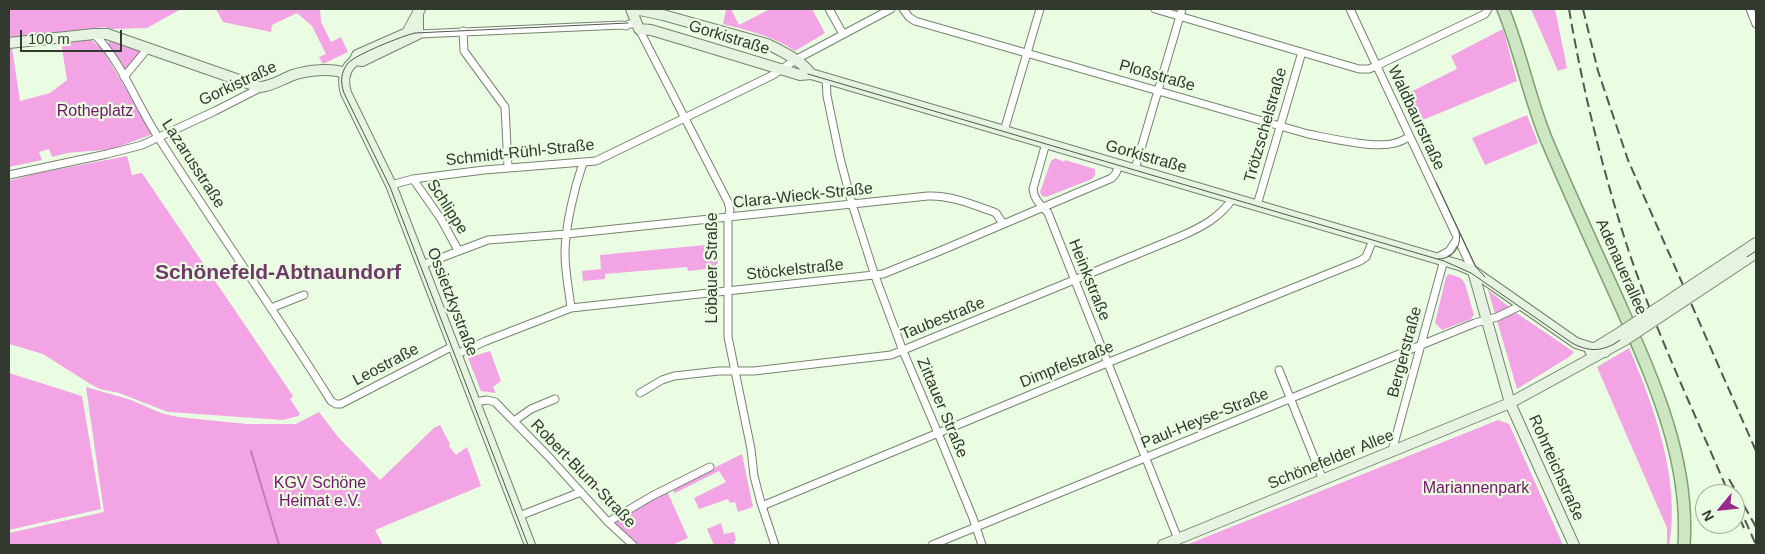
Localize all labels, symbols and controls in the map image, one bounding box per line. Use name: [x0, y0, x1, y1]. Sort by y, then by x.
street label: Gorkistraße: [686, 17, 772, 59]
scale bar: [22, 20, 125, 52]
text: 100 m: [28, 30, 70, 47]
street label: Ploßstraße: [1117, 56, 1197, 96]
street label: Gorkistraße: [196, 58, 280, 110]
street label: Waldbaurstraße: [1383, 63, 1449, 173]
street label: Trötzschelstraße: [1240, 65, 1292, 185]
park label: Rotheplatz: [57, 102, 133, 122]
street label: Lazarusstraße: [157, 116, 229, 212]
street label: Schmidt-Rühl-Straße: [445, 136, 595, 170]
street label: Gorkistraße: [1103, 136, 1189, 178]
street label: Schlippe: [422, 176, 472, 238]
street label: Clara-Wieck-Straße: [732, 179, 874, 213]
street label: Löbauer Straße: [703, 212, 723, 324]
street label: Adenauerallee: [1591, 216, 1651, 318]
street label: Heinkstraße: [1064, 236, 1114, 324]
street label: Ossietzkystraße: [422, 245, 482, 359]
street label: Stöckelstraße: [745, 255, 845, 285]
district label: Schönefeld-Abtnaundorf: [155, 260, 401, 286]
street label: Taubestraße: [898, 293, 988, 345]
street label: Bergerstraße: [1384, 304, 1426, 400]
street label: Dimpfelstraße: [1017, 337, 1117, 393]
street label: Leostraße: [350, 340, 422, 390]
street label: Zittauer Straße: [912, 355, 972, 461]
street label: Paul-Heyse-Straße: [1138, 385, 1272, 453]
street label: Rohrteichstraße: [1524, 412, 1588, 524]
street label: Robert-Blum-Straße: [526, 416, 640, 532]
street label: Schönefelder Allee: [1265, 426, 1397, 494]
park label: KGV Schöne Heimat e.V.: [274, 474, 366, 512]
park label: Mariannenpark: [1423, 479, 1529, 499]
north arrow: [1695, 484, 1745, 534]
text: N: [1698, 507, 1717, 524]

